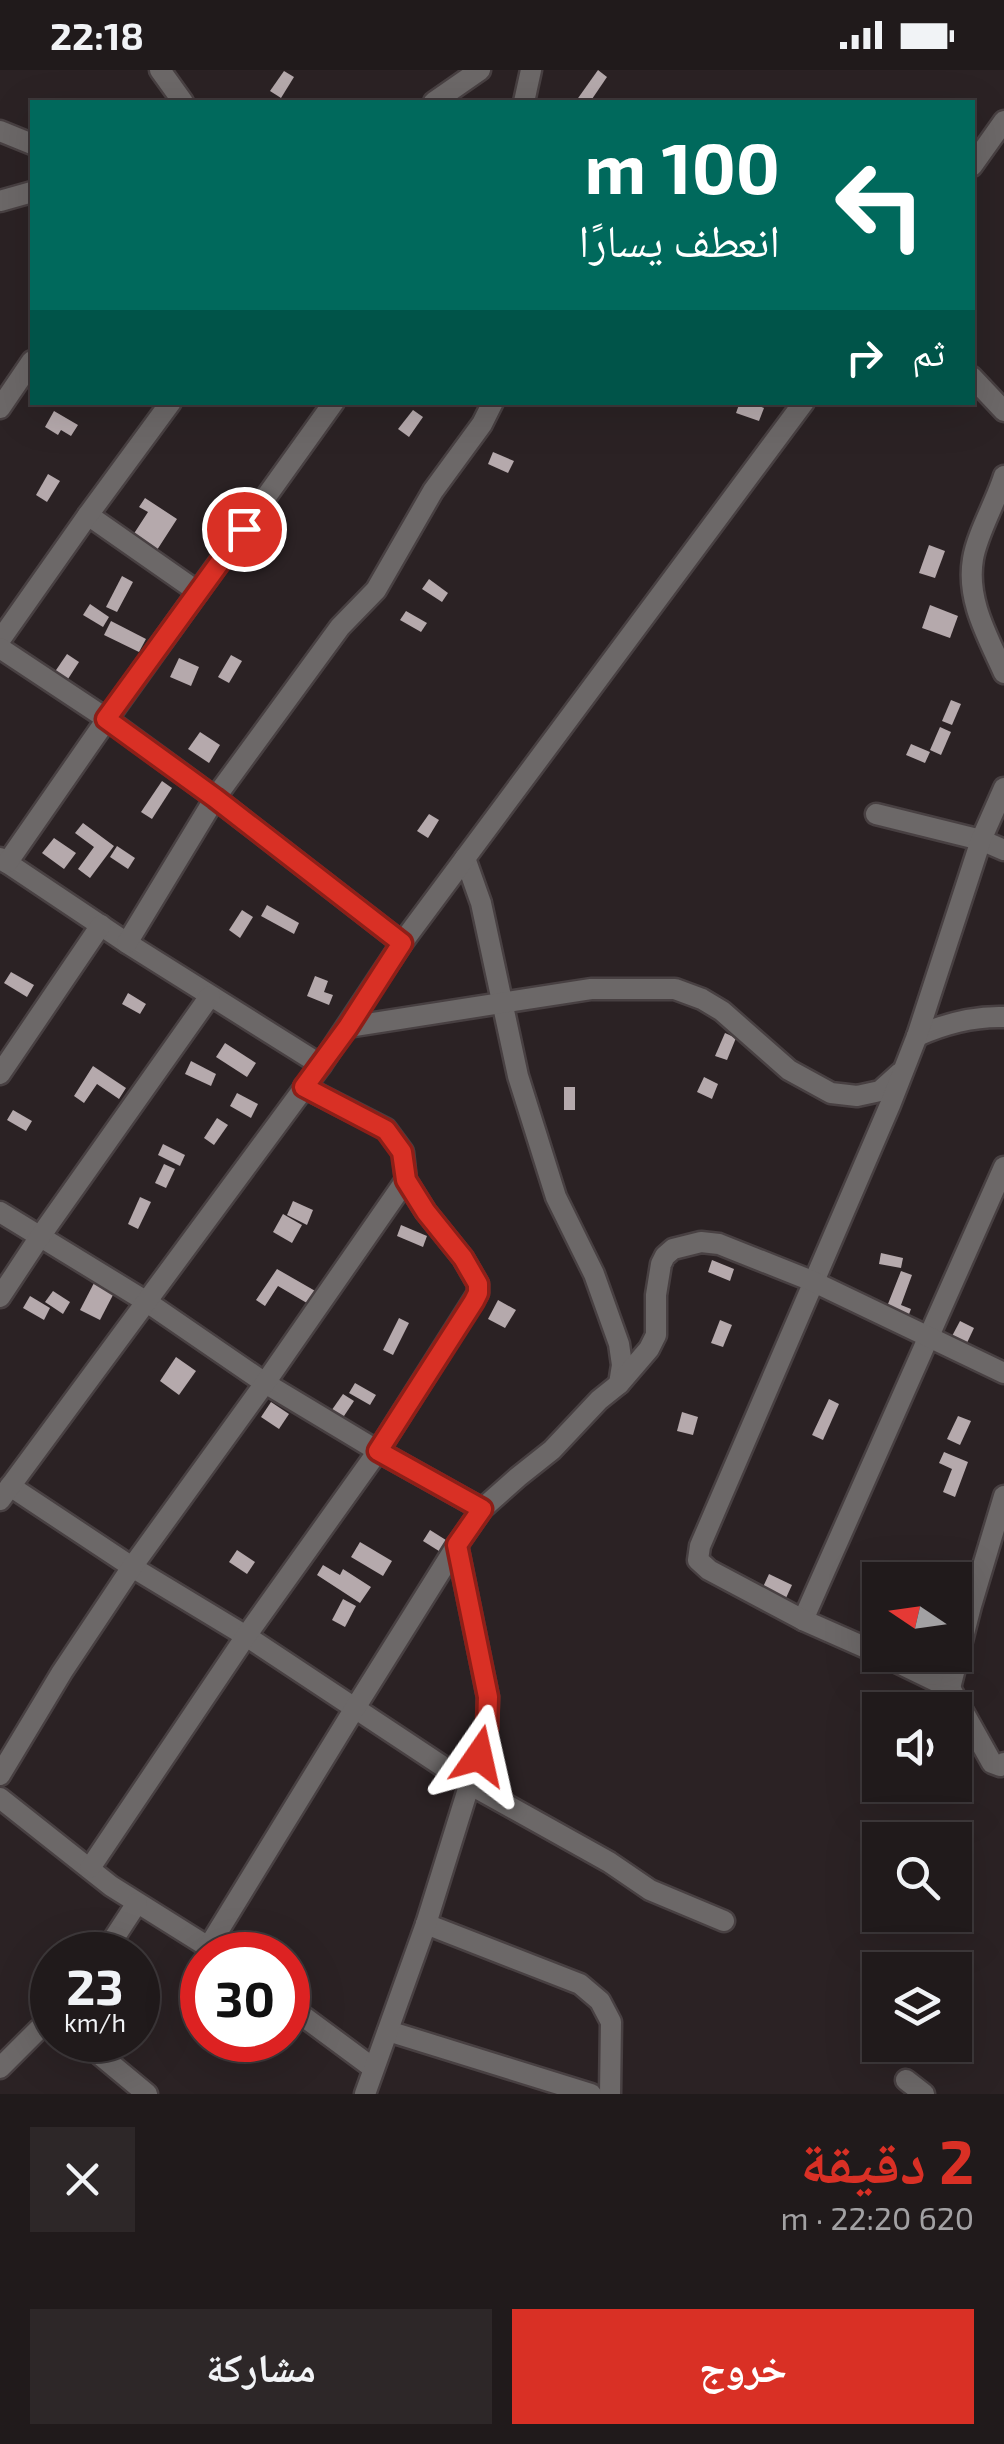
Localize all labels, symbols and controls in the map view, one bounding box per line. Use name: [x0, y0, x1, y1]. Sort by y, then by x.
text: 22:18: [50, 12, 144, 58]
text: 100 m: [585, 124, 780, 208]
icon: left: [815, 140, 945, 270]
text: انعطف يسارًا: [578, 212, 780, 266]
text: ثم: [912, 328, 945, 374]
icon: right: [837, 330, 892, 385]
pin: [202, 487, 287, 572]
icon: arrive: [217, 502, 272, 557]
north arrow: [862, 1562, 972, 1672]
map controls: [862, 1562, 972, 2062]
button: sound: [862, 1692, 972, 1802]
position arrow: [427, 1704, 531, 1808]
button: search: [862, 1822, 972, 1932]
speed limit sign: 30: [180, 1932, 310, 2062]
button: layers: [862, 1952, 972, 2062]
text: 23: [66, 1955, 124, 2015]
text: km/h: [64, 2007, 126, 2037]
text: 2 دقيقة: [800, 2124, 974, 2196]
button: close: [30, 2127, 135, 2232]
text: 620 m · 22:20: [781, 2198, 974, 2236]
button: مشاركة: [30, 2309, 492, 2424]
button: خروج: [512, 2309, 974, 2424]

